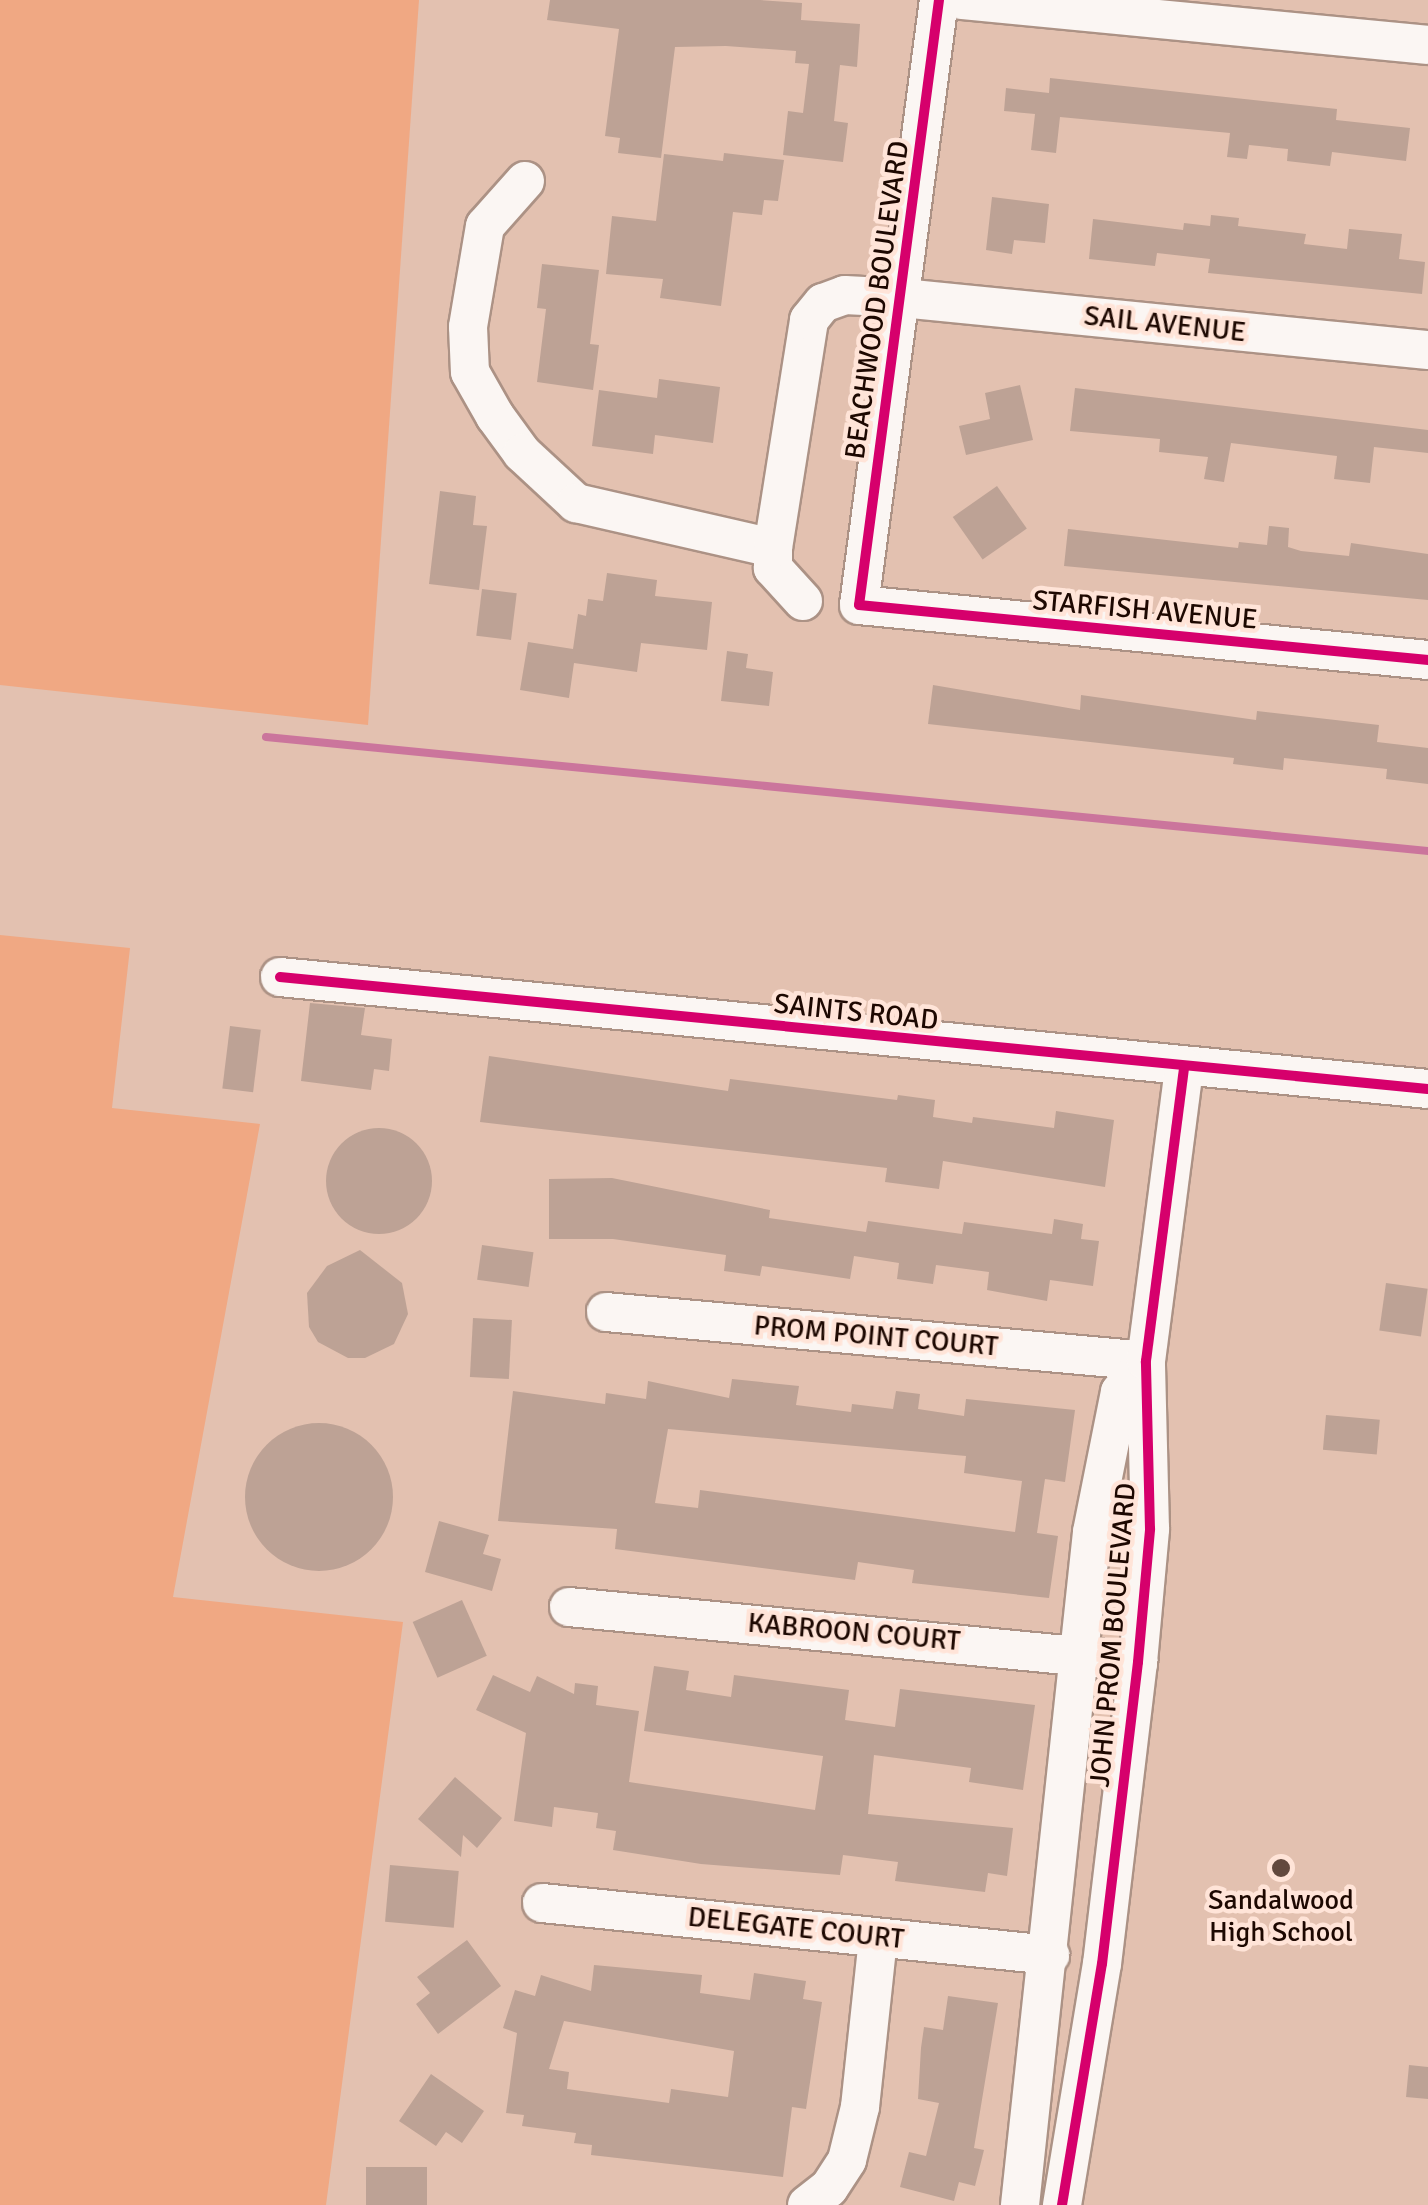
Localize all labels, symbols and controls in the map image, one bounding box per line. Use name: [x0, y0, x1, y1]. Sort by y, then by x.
street label: BEACHWOOD BOULEVARD: [838, 139, 916, 461]
street label: SAIL AVENUE: [1082, 299, 1248, 349]
street label: STARFISH AVENUE: [1031, 583, 1259, 637]
street label: SAINTS ROAD: [772, 987, 940, 1037]
street label: PROM POINT COURT: [752, 1309, 1000, 1363]
street label: JOHN PROM BOULEVARD: [1083, 1482, 1143, 1788]
street label: KABROON COURT: [746, 1606, 962, 1658]
marker: Sandalwood High School: [1270, 1857, 1292, 1879]
place label: Sandalwood High School: [1208, 1883, 1354, 1949]
street label: DELEGATE COURT: [686, 1900, 906, 1956]

